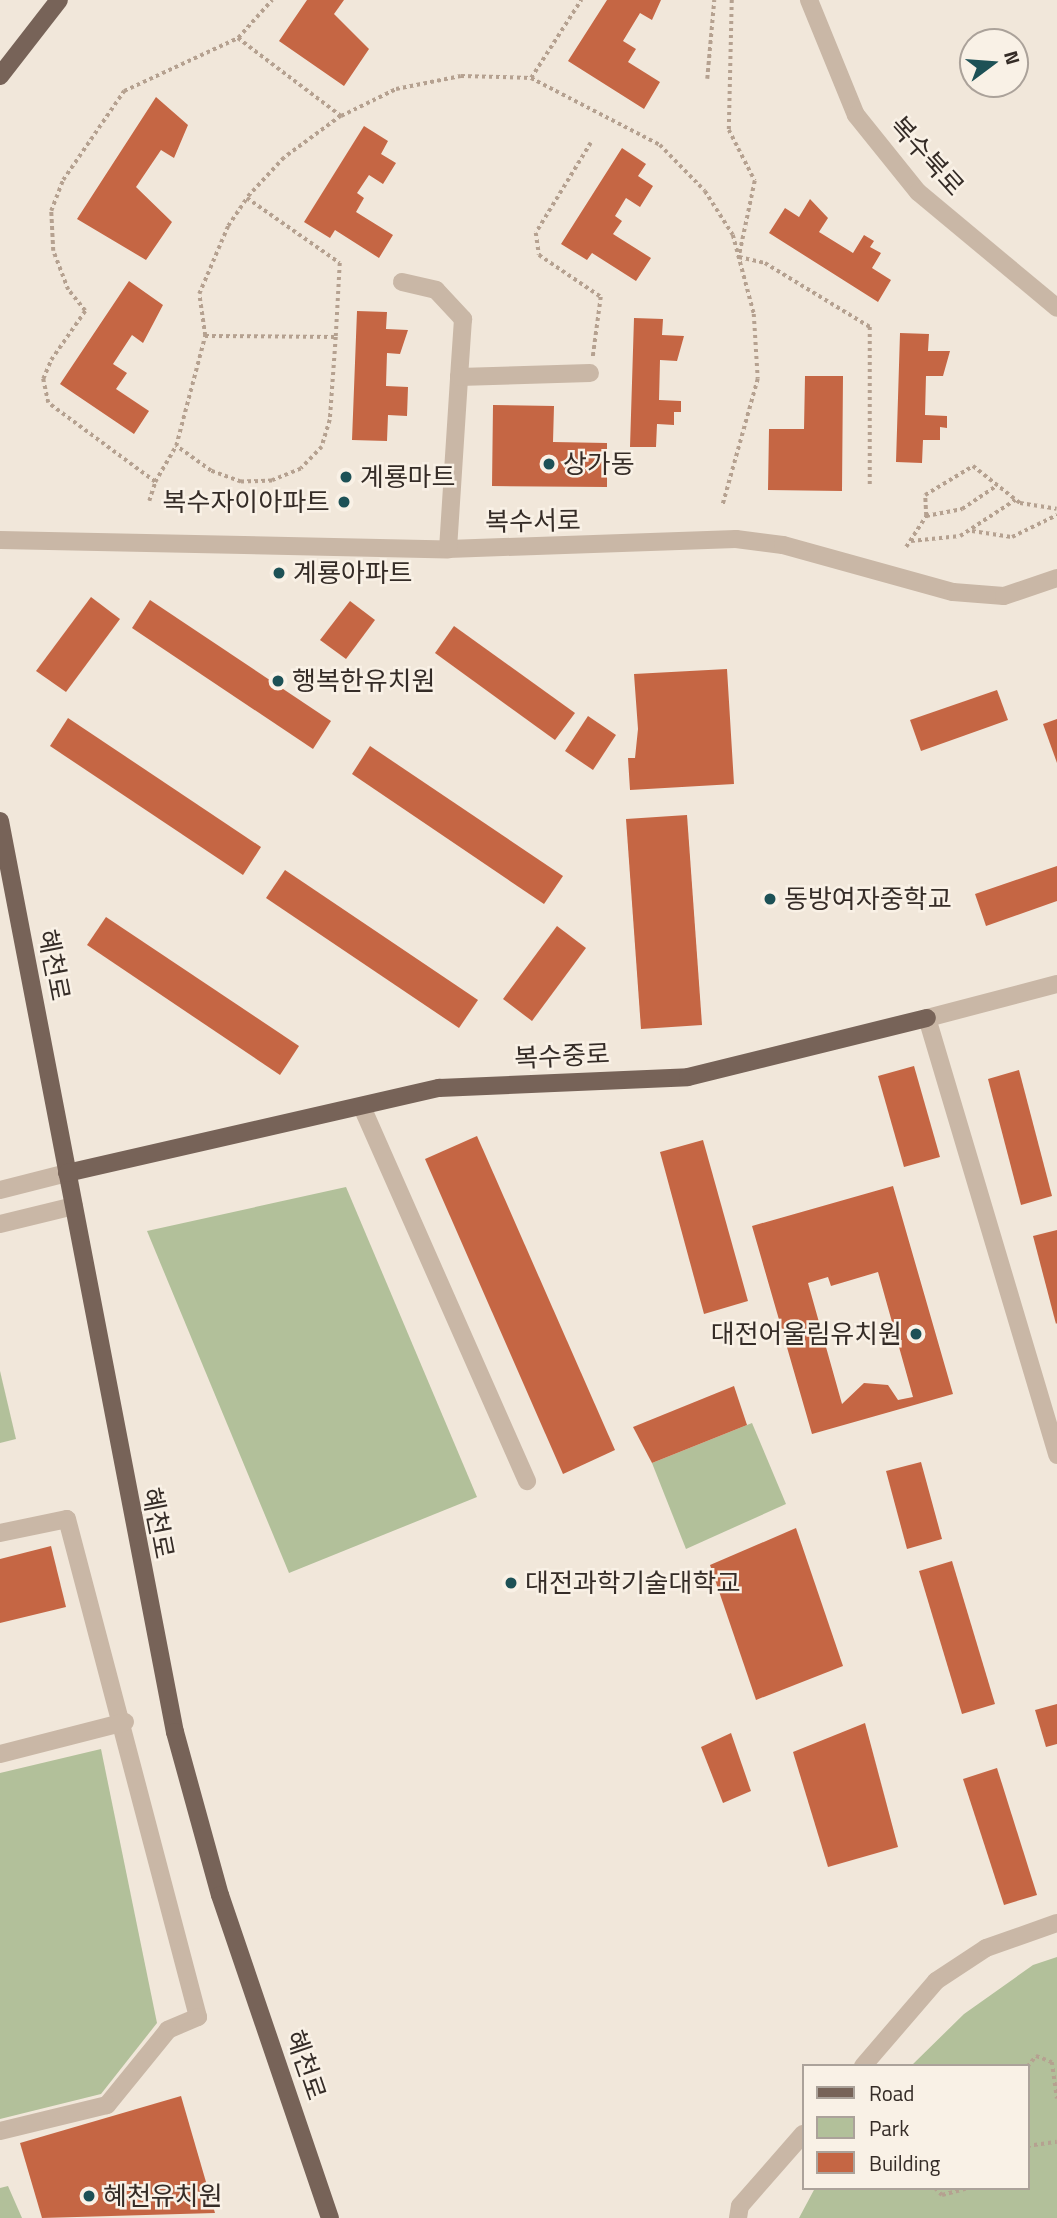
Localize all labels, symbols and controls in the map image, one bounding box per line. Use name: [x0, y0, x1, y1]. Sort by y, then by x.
north arrow: [959, 28, 1029, 98]
text: N: [997, 47, 1028, 68]
street label: 복수북로: [883, 110, 971, 202]
place label: 상가동: [563, 448, 635, 480]
marker: 상가동: [541, 456, 557, 472]
place label: 계룡마트: [360, 461, 456, 493]
marker: 계룡마트: [338, 469, 354, 485]
place label: 복수자이아파트: [163, 486, 330, 518]
marker: 복수자이아파트: [336, 494, 352, 510]
street label: 복수서로: [485, 505, 581, 537]
place label: 계룡아파트: [293, 557, 413, 589]
marker: 계룡아파트: [271, 565, 287, 581]
place label: 행복한유치원: [292, 665, 436, 697]
marker: 행복한유치원: [270, 673, 286, 689]
place label: 동방여자중학교: [784, 883, 951, 915]
marker: 동방여자중학교: [762, 891, 778, 907]
street label: 혜천로: [32, 927, 76, 1003]
street label: 복수중로: [513, 1038, 611, 1074]
place label: 대전어울림유치원: [711, 1318, 902, 1350]
marker: 대전어울림유치원: [908, 1326, 924, 1342]
street label: 혜천로: [136, 1485, 180, 1561]
place label: 대전과학기술대학교: [525, 1567, 740, 1599]
marker: 대전과학기술대학교: [503, 1575, 519, 1591]
street label: 혜천로: [280, 2026, 332, 2104]
legend: [802, 2064, 1029, 2190]
text: Road: [869, 2077, 914, 2109]
text: Park: [869, 2112, 909, 2144]
text: Building: [869, 2147, 940, 2179]
place label: 혜천유치원: [103, 2180, 223, 2212]
marker: 혜천유치원: [81, 2188, 97, 2204]

